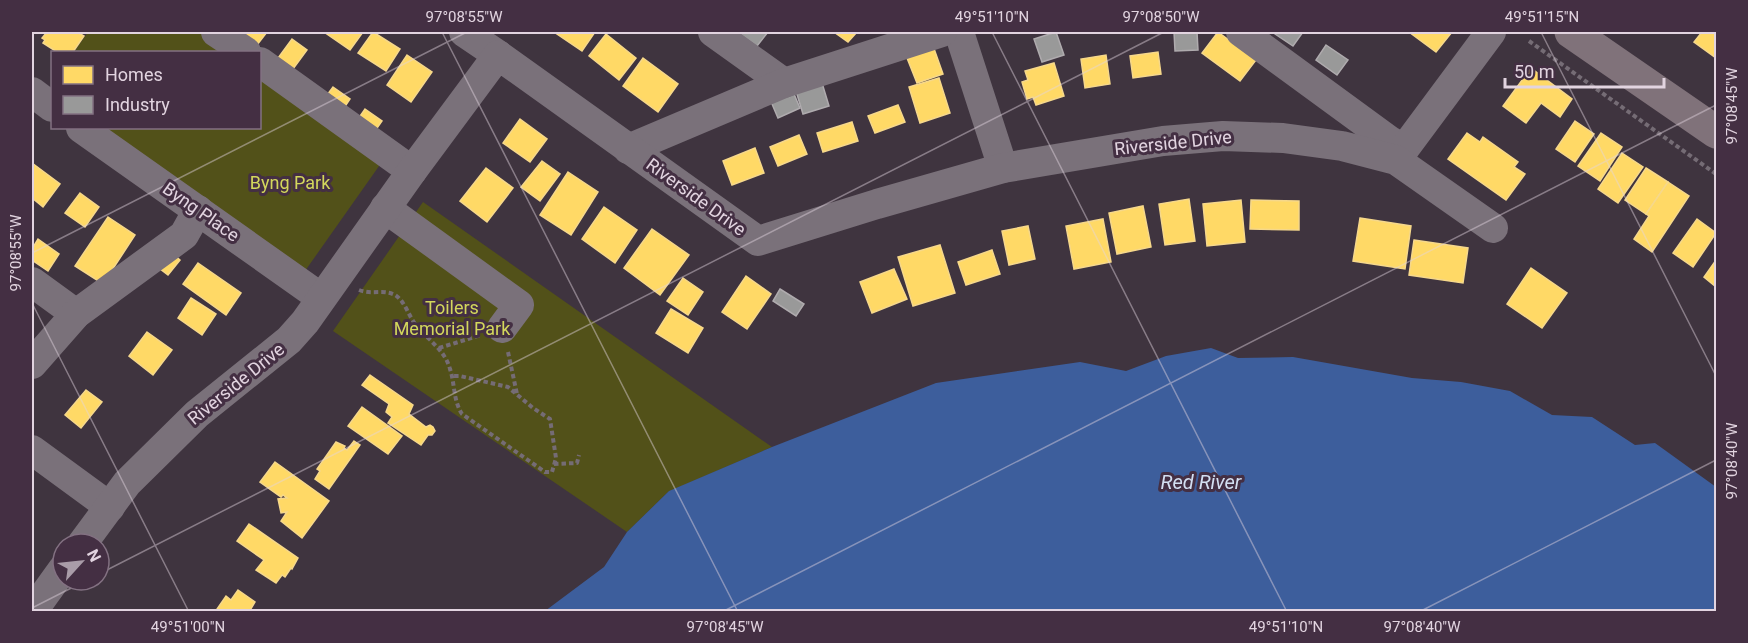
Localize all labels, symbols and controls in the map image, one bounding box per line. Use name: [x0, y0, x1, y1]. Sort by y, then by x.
text: 97°08'55"W: [426, 8, 502, 26]
text: 49°51'10"N: [955, 8, 1029, 26]
text: 97°08'50"W: [1123, 8, 1199, 26]
text: 49°51'15"N: [1505, 8, 1579, 26]
legend: [51, 51, 261, 129]
scale bar: [1505, 51, 1664, 89]
text: 50 m: [1514, 61, 1554, 82]
text: Homes: [105, 64, 163, 85]
text: 97°08'45"W: [1723, 68, 1741, 144]
text: Industry: [105, 94, 170, 115]
street label: Riverside Drive: [1113, 126, 1233, 159]
street label: Riverside Drive: [642, 153, 750, 240]
park label: Byng Park: [250, 172, 331, 193]
street label: Byng Place: [159, 178, 244, 246]
text: 97°08'55"W: [7, 215, 25, 291]
park label: Toilers Memorial Park: [394, 297, 511, 339]
street label: Riverside Drive: [183, 338, 288, 429]
text: 97°08'40"W: [1723, 423, 1741, 499]
water label: Red River: [1161, 470, 1243, 494]
north arrow: [51, 532, 111, 592]
text: N: [83, 546, 105, 565]
text: 49°51'00"N: [151, 618, 225, 636]
text: 97°08'45"W: [687, 618, 763, 636]
text: 49°51'10"N: [1249, 618, 1323, 636]
text: 97°08'40"W: [1384, 618, 1460, 636]

